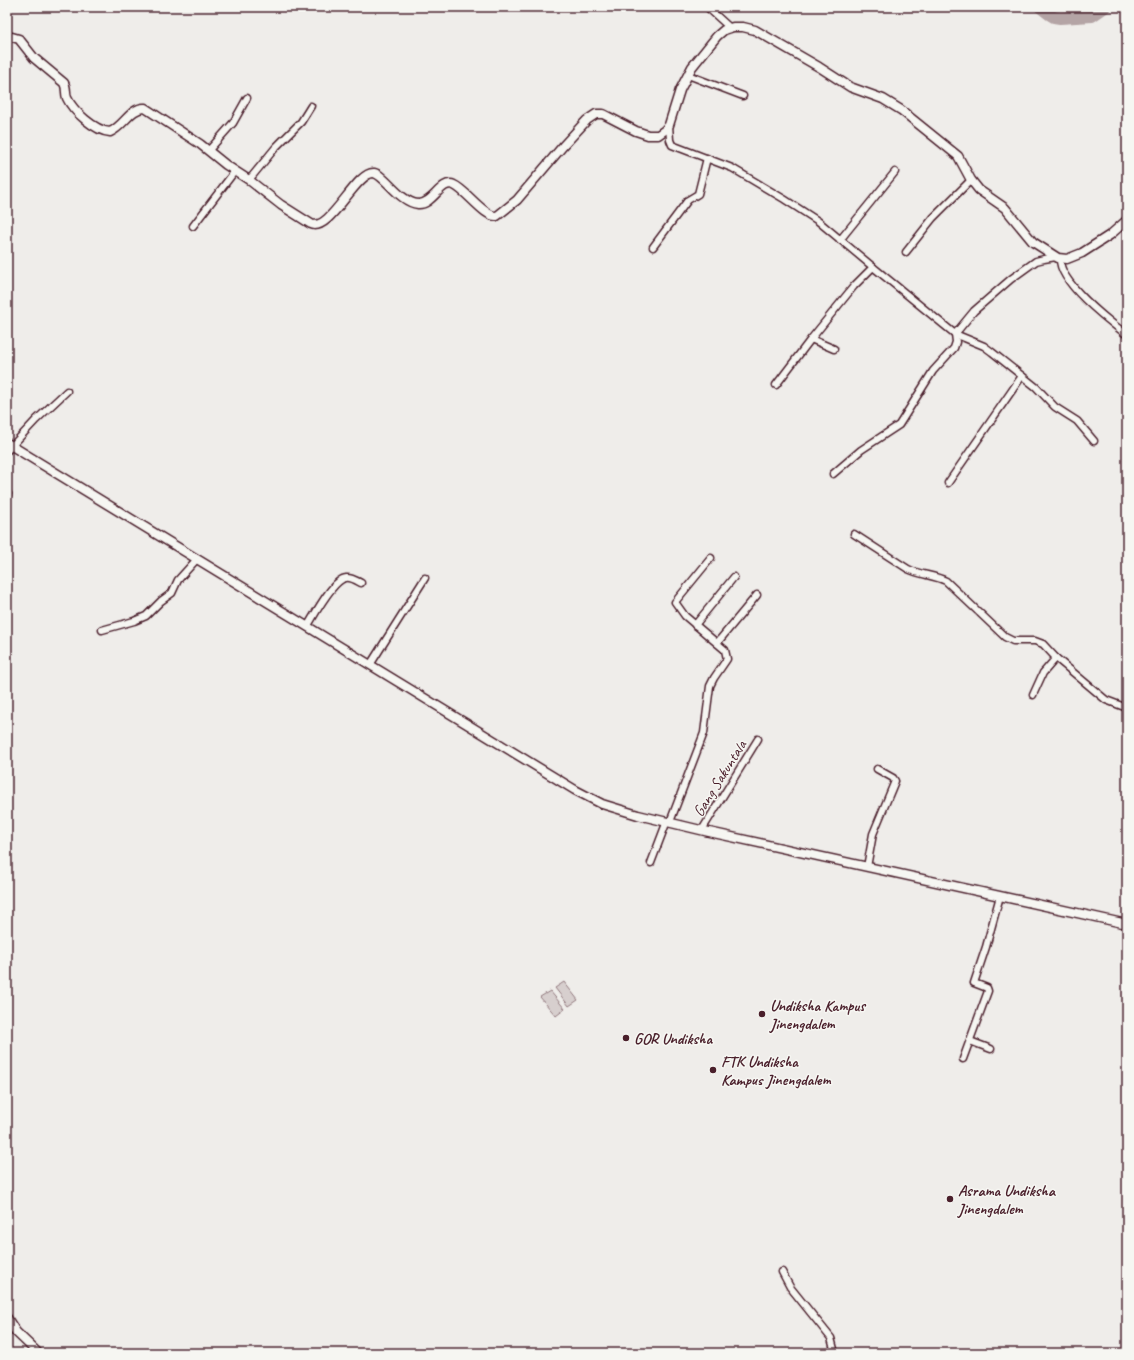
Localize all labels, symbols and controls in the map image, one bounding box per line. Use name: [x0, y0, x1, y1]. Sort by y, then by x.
street label: Gang Sakuntala: [689, 735, 752, 820]
place label: Undiksha Kampus Jinengdalem: [769, 996, 867, 1034]
marker: Undiksha Kampus Jinengdalem: [757, 1009, 767, 1019]
place label: GOR Undiksha: [634, 1029, 713, 1049]
marker: GOR Undiksha: [621, 1033, 631, 1043]
place label: FTK Undiksha Kampus Jinengdalem: [721, 1052, 831, 1090]
marker: FTK Undiksha Kampus Jinengdalem: [708, 1065, 718, 1075]
place label: Asrama Undiksha Jinengdalem: [957, 1181, 1057, 1219]
marker: Asrama Undiksha Jinengdalem: [945, 1194, 955, 1204]

